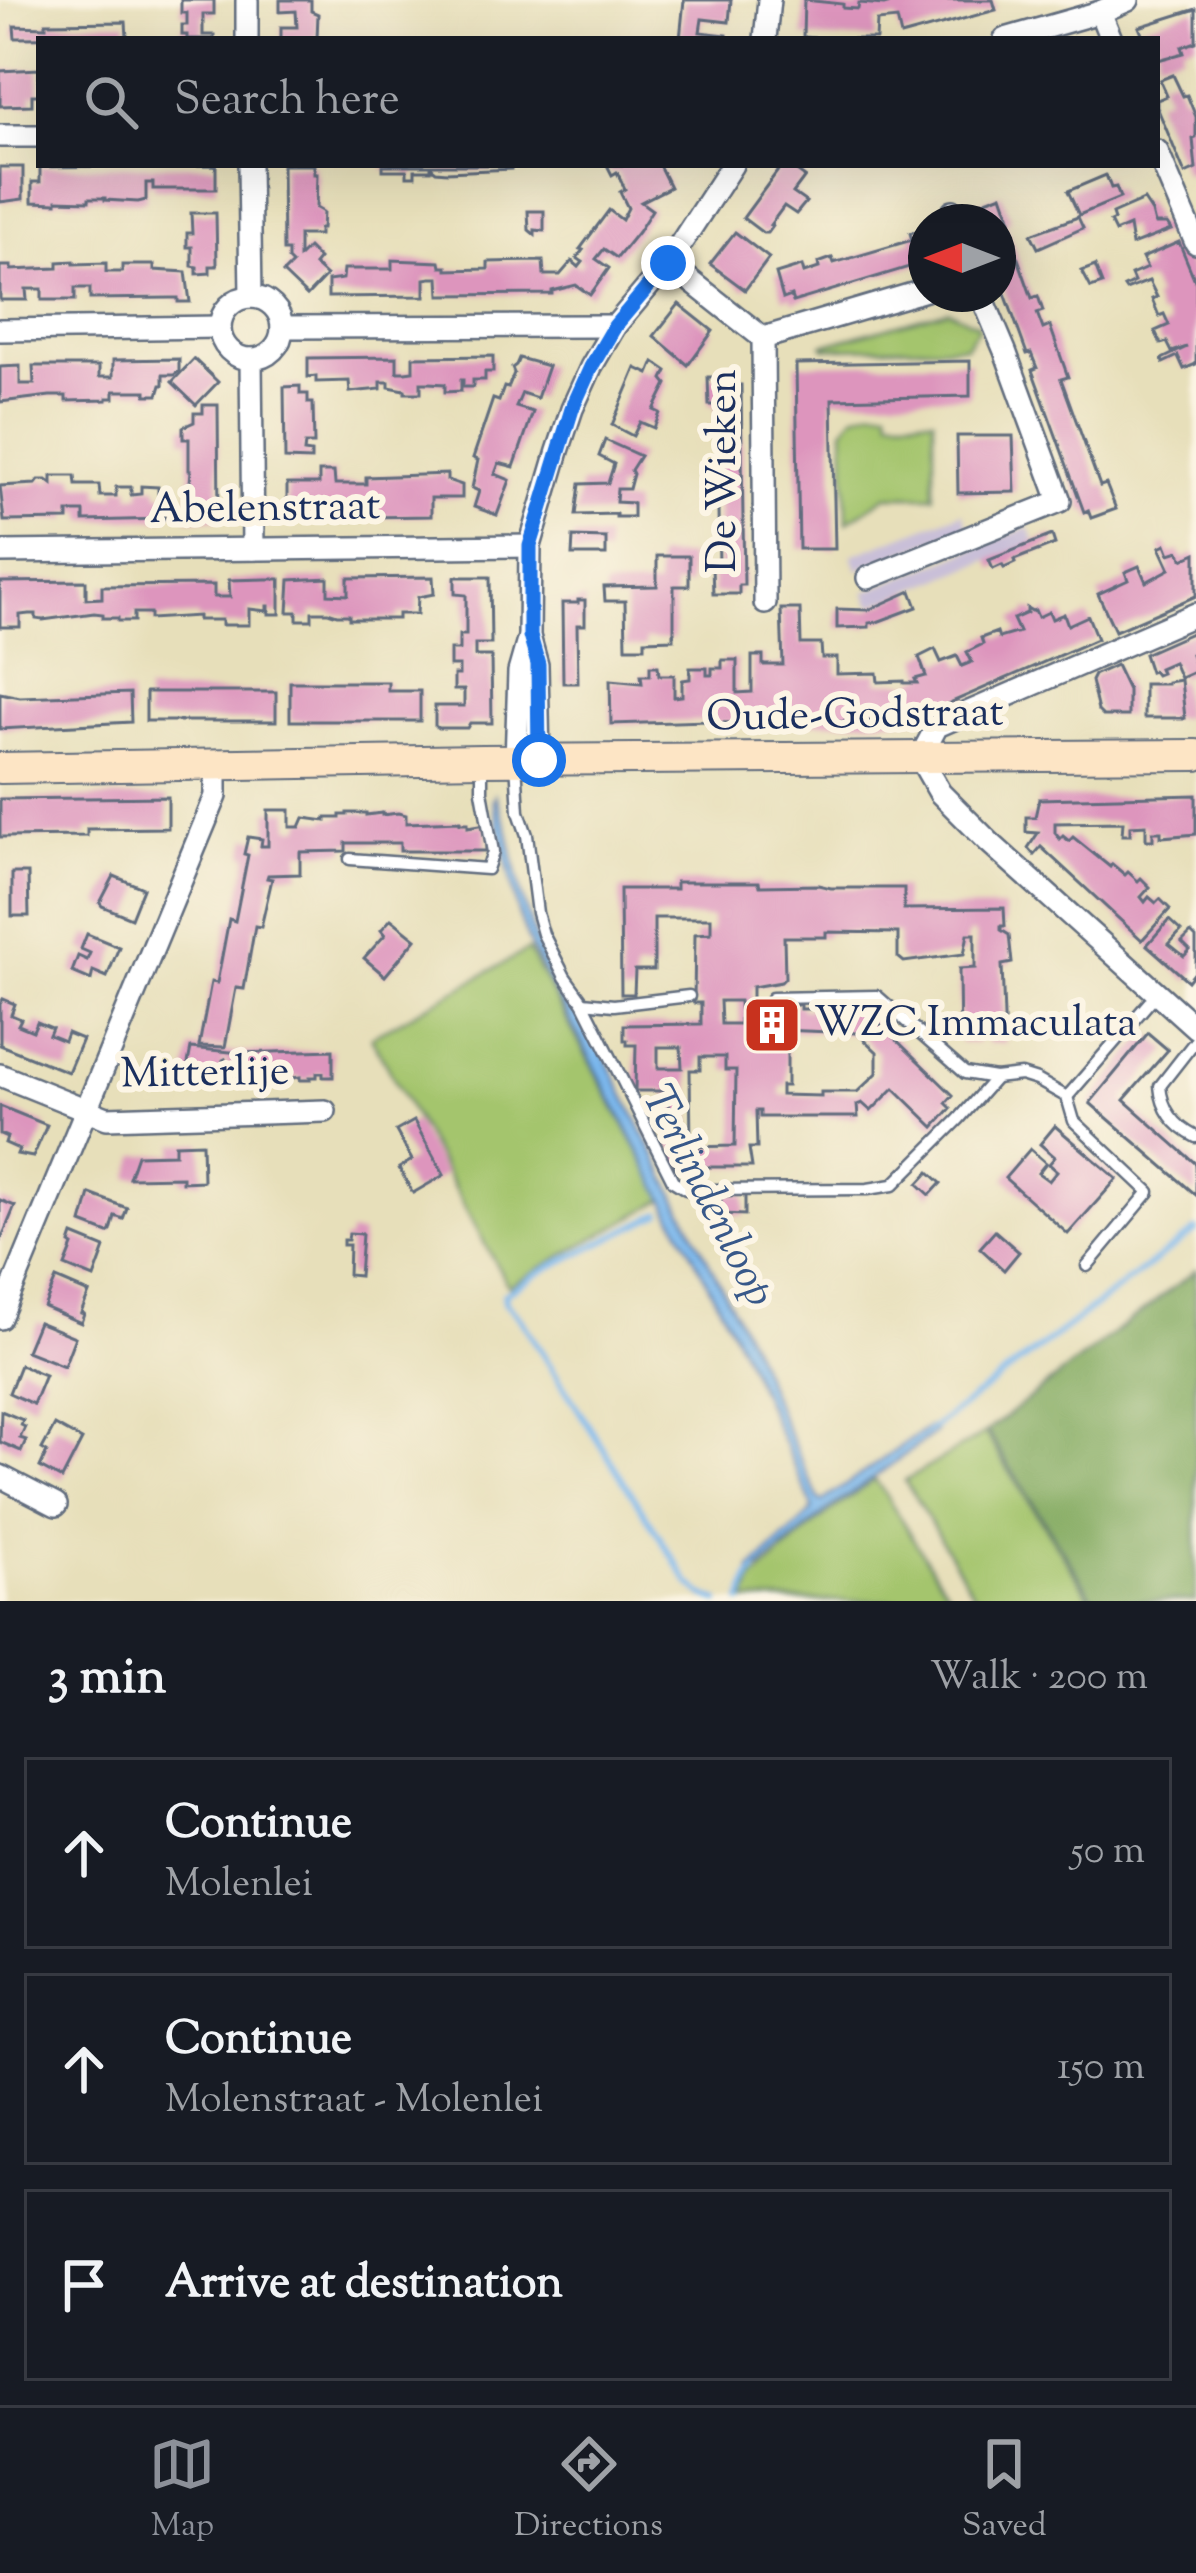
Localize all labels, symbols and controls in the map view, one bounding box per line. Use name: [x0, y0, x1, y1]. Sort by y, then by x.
search box: [36, 36, 1160, 168]
icon: search: [78, 69, 144, 135]
text: Search here: [174, 70, 400, 135]
north arrow: [908, 204, 1016, 312]
route end: [641, 236, 695, 290]
street label: De Wieken: [695, 369, 755, 573]
street label: Abelenstraat: [149, 478, 381, 542]
street label: Oude-Godstraat: [706, 684, 1004, 750]
route start: [512, 733, 566, 787]
building icon: WZC Immaculata: [741, 994, 803, 1056]
place label: WZC Immaculata: [814, 995, 1137, 1055]
street label: Mitterlije: [120, 1044, 290, 1106]
water label: Terlindenloop: [622, 1075, 790, 1319]
text: 3 min: [48, 1643, 166, 1716]
text: Walk · 200 m: [930, 1651, 1148, 1707]
text: Continue: [165, 1793, 352, 1858]
icon: ahead: [51, 1820, 117, 1886]
text: 50 m: [1070, 1825, 1145, 1881]
text: Molenlei: [165, 1858, 313, 1914]
text: Continue: [165, 2009, 352, 2074]
icon: ahead: [51, 2036, 117, 2102]
text: 150 m: [1057, 2041, 1145, 2097]
text: Molenstraat - Molenlei: [165, 2074, 543, 2130]
icon: arrive: [51, 2252, 117, 2318]
text: Arrive at destination: [165, 2253, 563, 2318]
tab: Map: [149, 2431, 215, 2551]
tab: Directions: [514, 2431, 663, 2551]
tab: Saved: [962, 2431, 1047, 2551]

